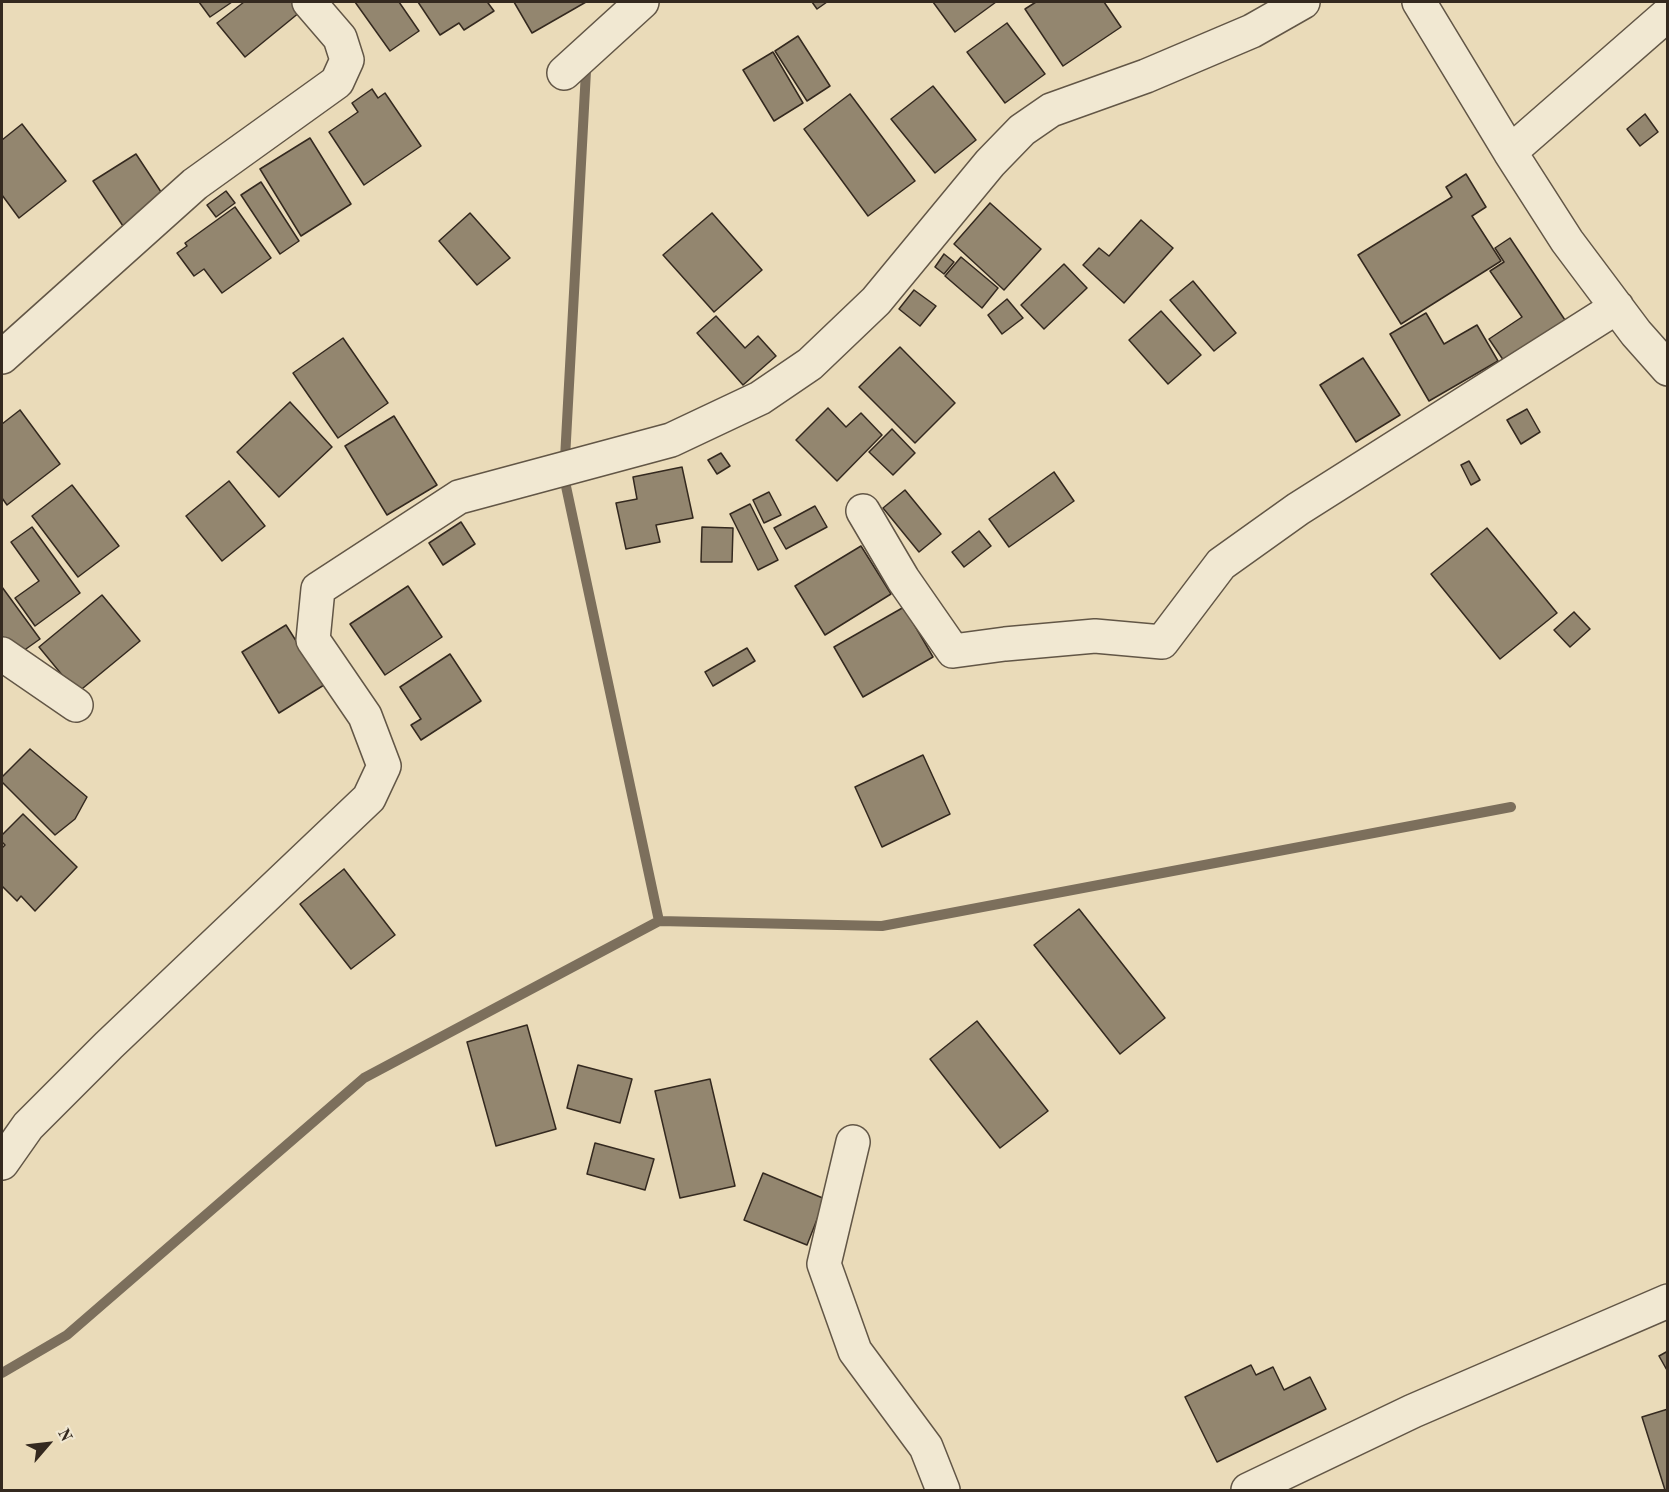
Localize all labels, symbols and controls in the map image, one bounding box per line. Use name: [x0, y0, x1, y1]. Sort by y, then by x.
north arrow: [18, 1414, 78, 1474]
text: N: [54, 1426, 74, 1445]

